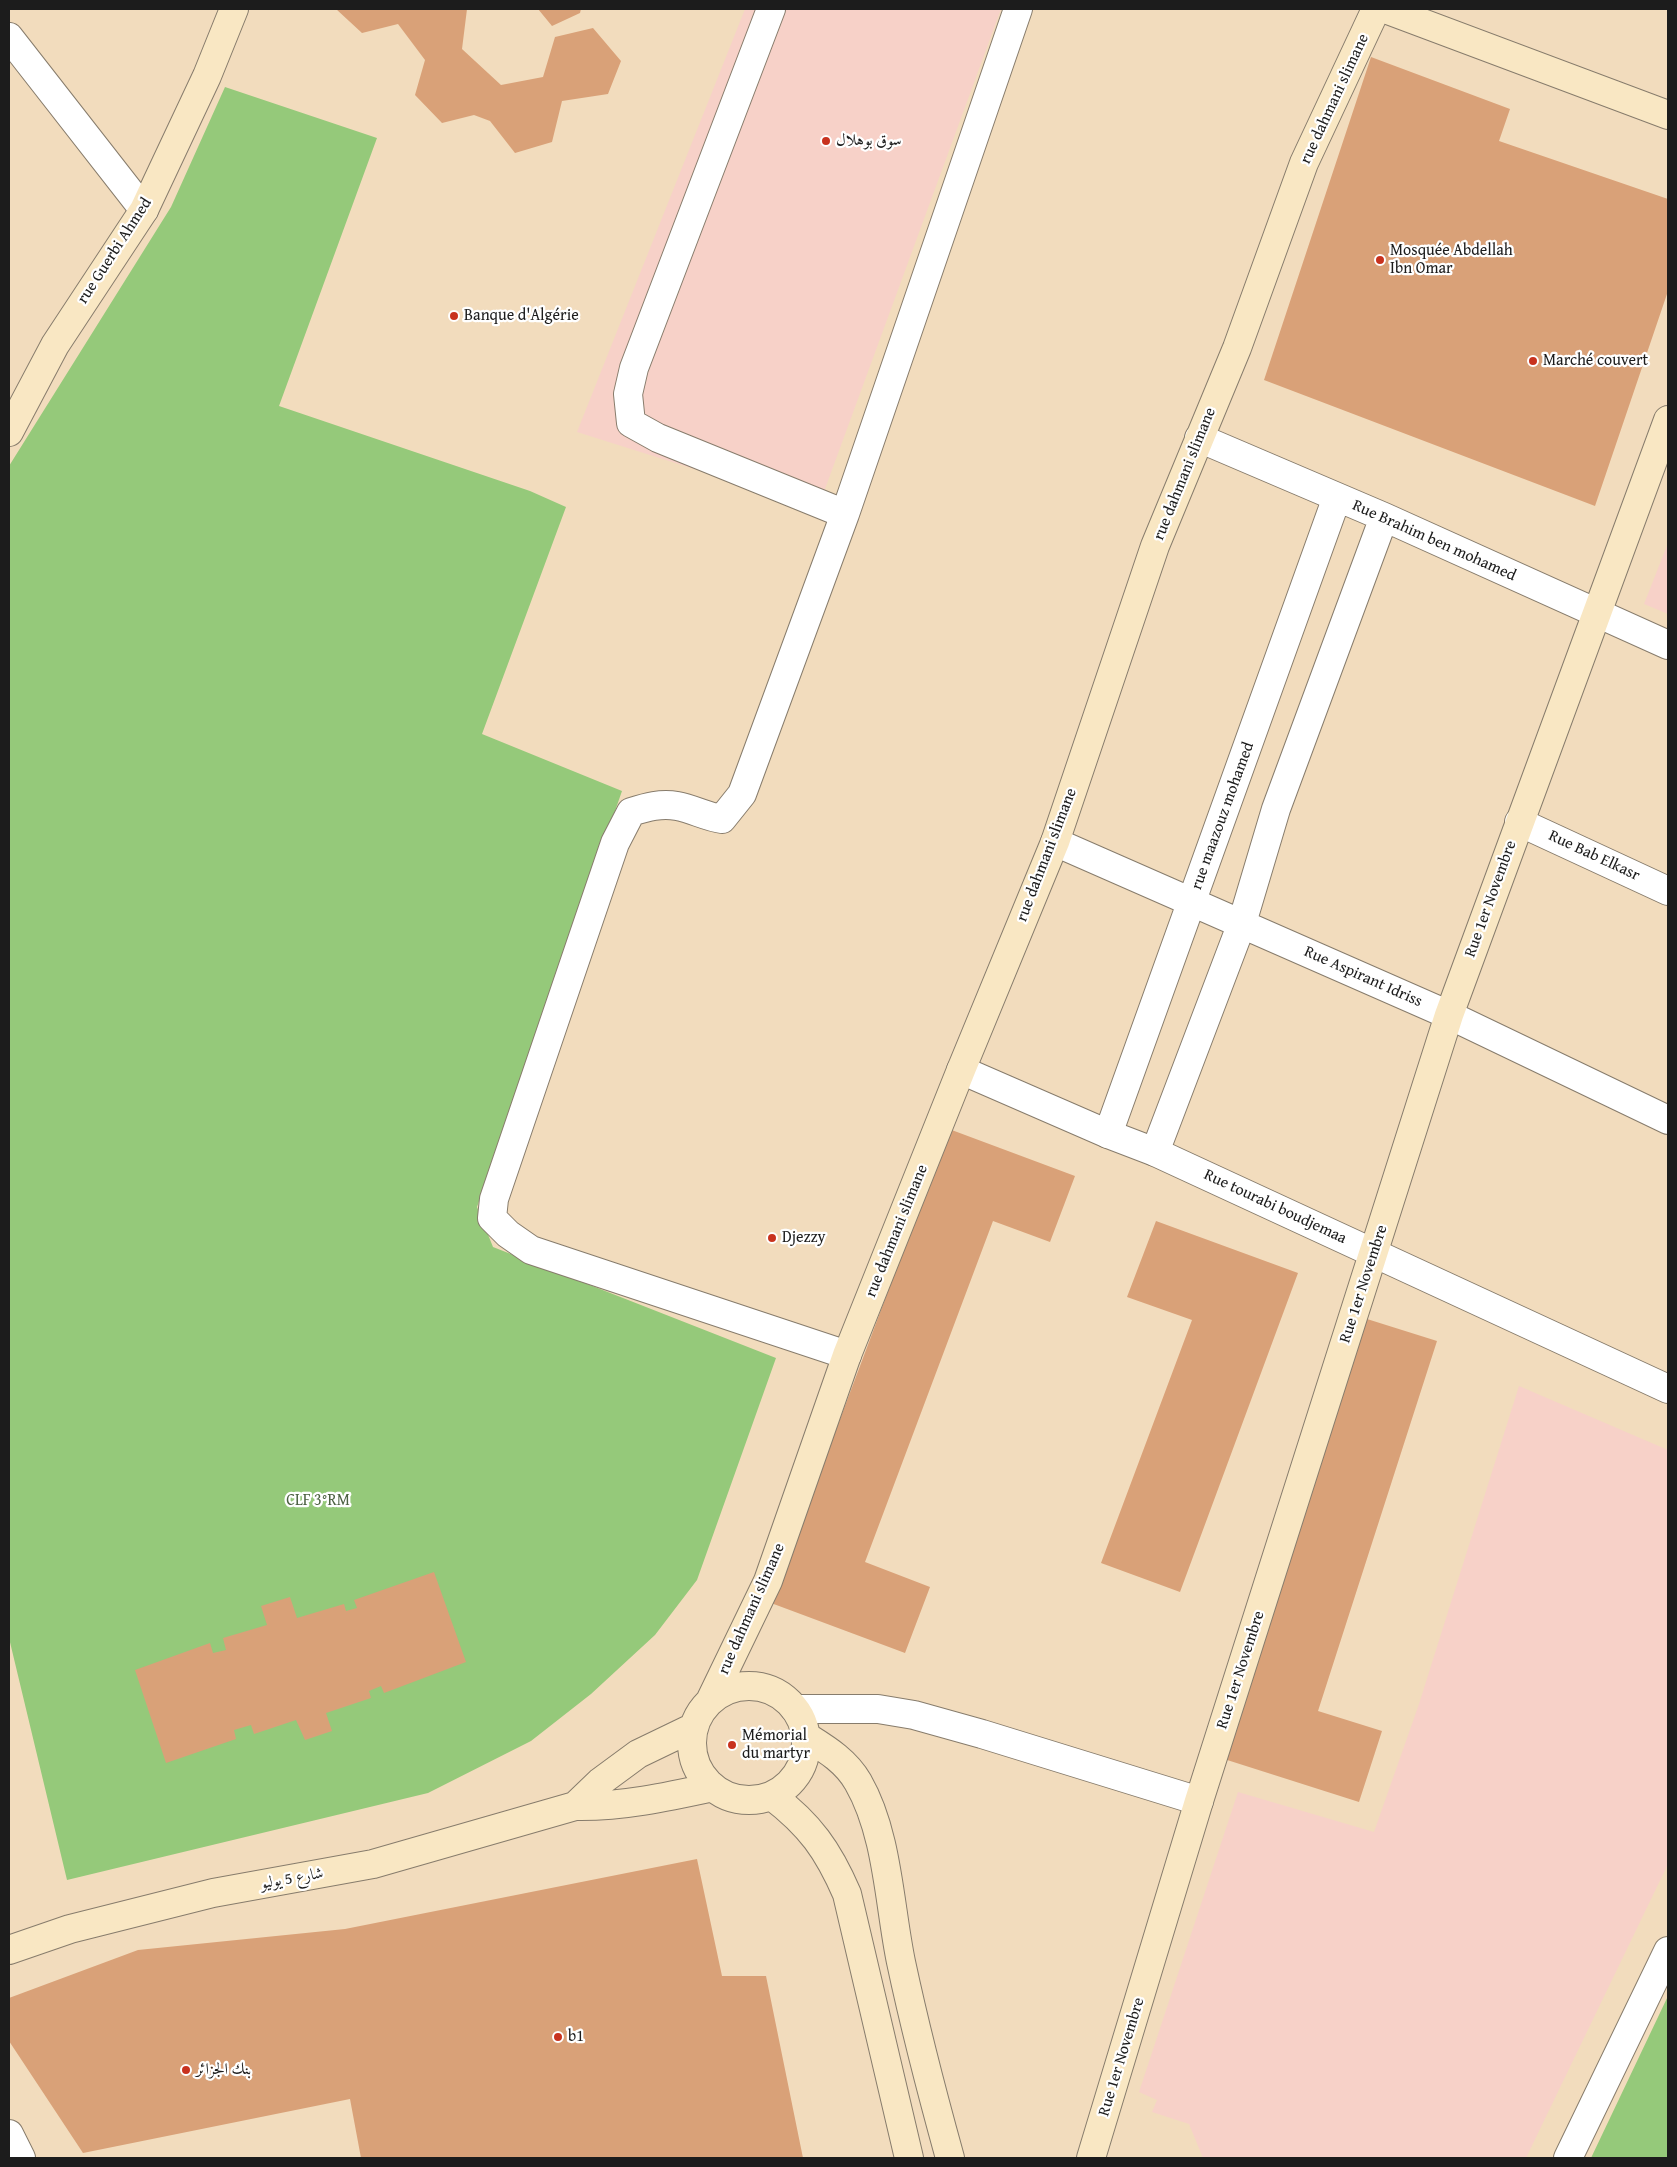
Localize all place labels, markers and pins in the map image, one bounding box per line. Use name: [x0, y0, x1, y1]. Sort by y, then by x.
place label: سوق بوهلال: [836, 131, 902, 151]
marker: سوق بوهلال: [820, 135, 832, 147]
place label: Mosquée Abdellah Ibn Omar: [1390, 241, 1513, 279]
marker: Mosquée Abdellah Ibn Omar: [1374, 254, 1386, 266]
place label: Banque d'Algérie: [464, 306, 579, 326]
marker: Banque d'Algérie: [448, 310, 460, 322]
place label: Marché couvert: [1543, 351, 1648, 371]
marker: Marché couvert: [1527, 355, 1539, 367]
place label: Djezzy: [782, 1228, 825, 1248]
marker: Djezzy: [766, 1232, 778, 1244]
place label: Mémorial du martyr: [742, 1726, 810, 1764]
marker: Mémorial du martyr: [726, 1739, 738, 1751]
place label: b1: [568, 2027, 584, 2047]
marker: b1: [552, 2031, 564, 2043]
place label: بنك الجزائر: [196, 2060, 251, 2080]
marker: بنك الجزائر: [180, 2064, 192, 2076]

